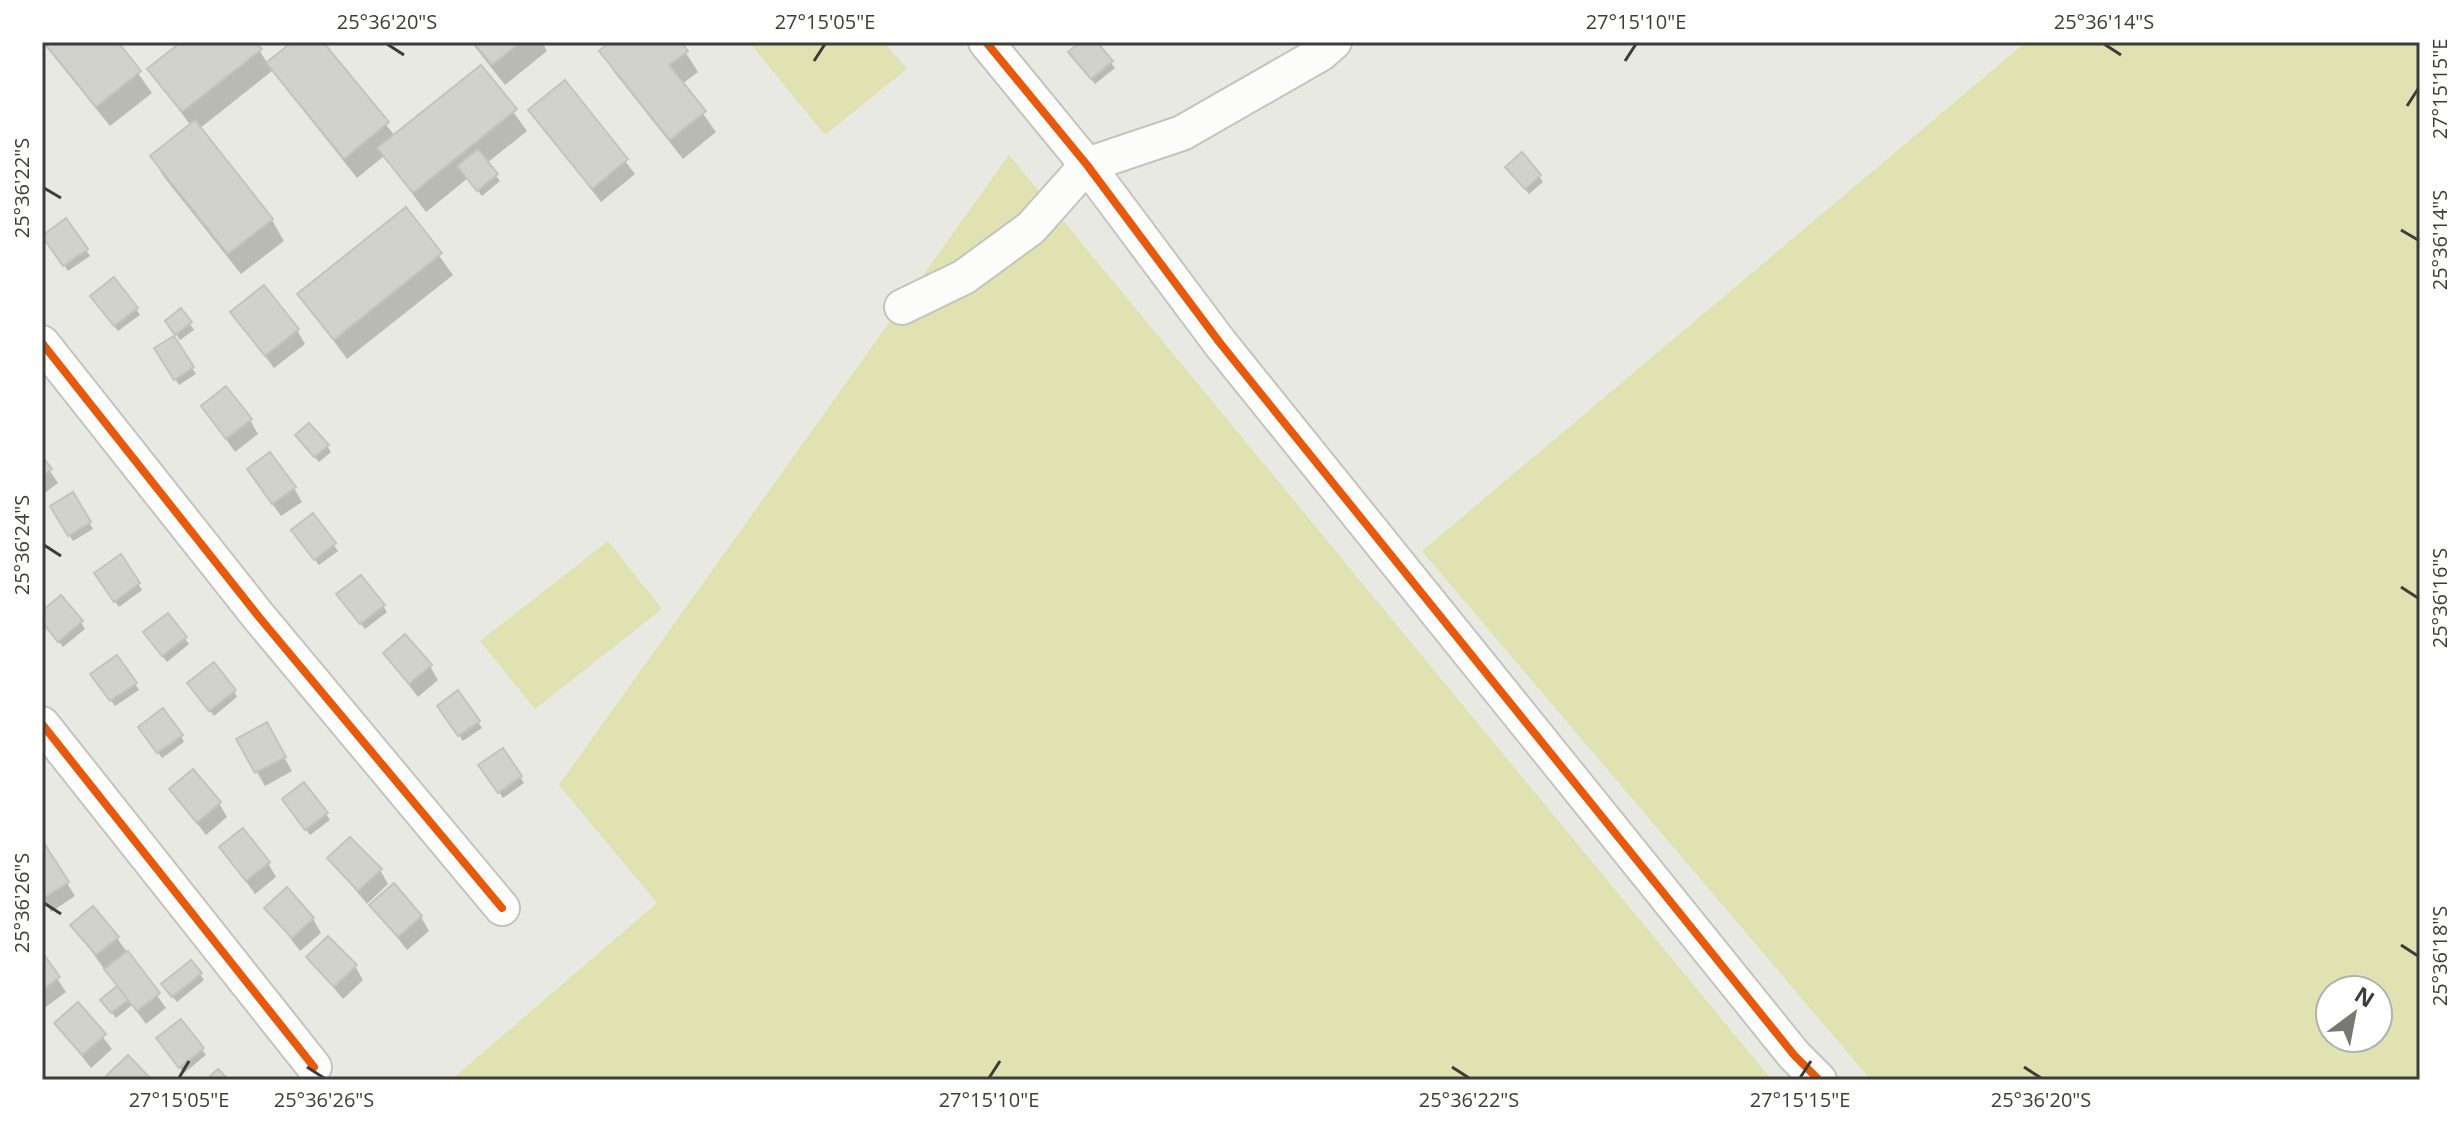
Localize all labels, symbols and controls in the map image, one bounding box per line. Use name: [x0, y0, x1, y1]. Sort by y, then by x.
text: 25°36'20"S: [337, 8, 437, 35]
text: 27°15'05"E: [775, 8, 875, 35]
text: 27°15'10"E: [1586, 8, 1686, 35]
text: 25°36'14"S: [2054, 8, 2154, 35]
text: 27°15'15"E: [2426, 39, 2453, 139]
text: 25°36'22"S: [8, 138, 35, 238]
text: 25°36'14"S: [2426, 190, 2453, 290]
text: 25°36'24"S: [8, 495, 35, 595]
text: 25°36'16"S: [2426, 548, 2453, 648]
text: 25°36'26"S: [8, 853, 35, 953]
text: 25°36'18"S: [2426, 906, 2453, 1006]
north arrow: [2314, 974, 2394, 1054]
text: N: [2350, 979, 2381, 1014]
text: 27°15'05"E: [129, 1086, 229, 1113]
text: 25°36'26"S: [274, 1086, 374, 1113]
text: 27°15'10"E: [939, 1086, 1039, 1113]
text: 25°36'22"S: [1419, 1086, 1519, 1113]
text: 27°15'15"E: [1750, 1086, 1850, 1113]
text: 25°36'20"S: [1991, 1086, 2091, 1113]

